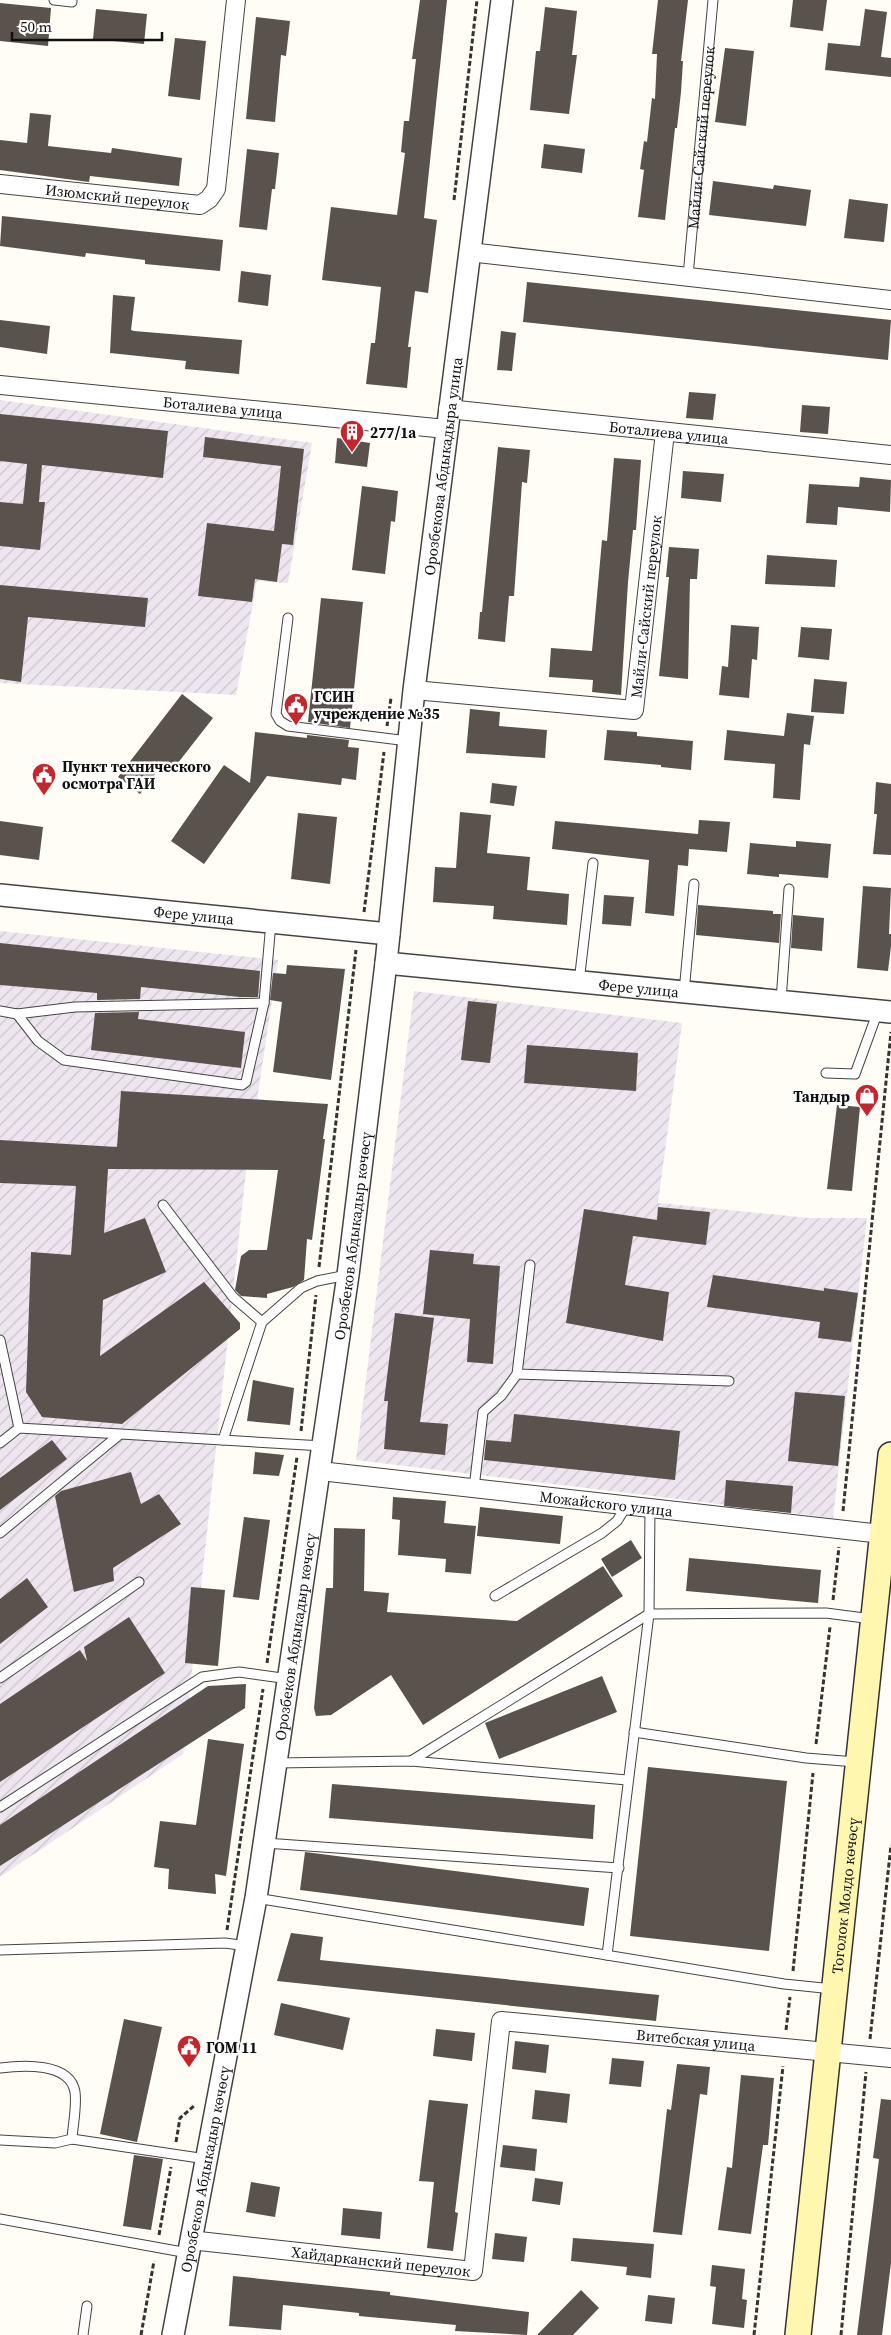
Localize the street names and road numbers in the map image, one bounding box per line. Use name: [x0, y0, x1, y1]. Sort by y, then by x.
street label: Майли-Сайский переулок: [682, 44, 719, 230]
street label: Изюмский переулок: [44, 178, 191, 214]
street label: Орозбекова Абдыкадыра улица: [418, 355, 467, 576]
street label: Боталиева улица: [162, 391, 284, 423]
street label: Боталиева улица: [608, 415, 730, 449]
street label: Майли-Сайский переулок: [625, 513, 666, 699]
street label: Фере улица: [153, 900, 235, 929]
street label: Фере улица: [598, 973, 680, 1002]
street label: Орозбеков Абдыкадыр көчөсү: [328, 1130, 376, 1341]
street label: Можайского улица: [539, 1485, 674, 1521]
street label: Орозбеков Абдыкадыр көчөсү: [269, 1531, 320, 1742]
street label: Тоголок Молдо көчөсү: [826, 1816, 863, 1975]
street label: Витебская улица: [635, 2023, 757, 2056]
street label: Орозбеков Абдыкадыр көчөсү: [175, 2064, 234, 2274]
street label: Хайдарканский переулок: [290, 2241, 472, 2281]

